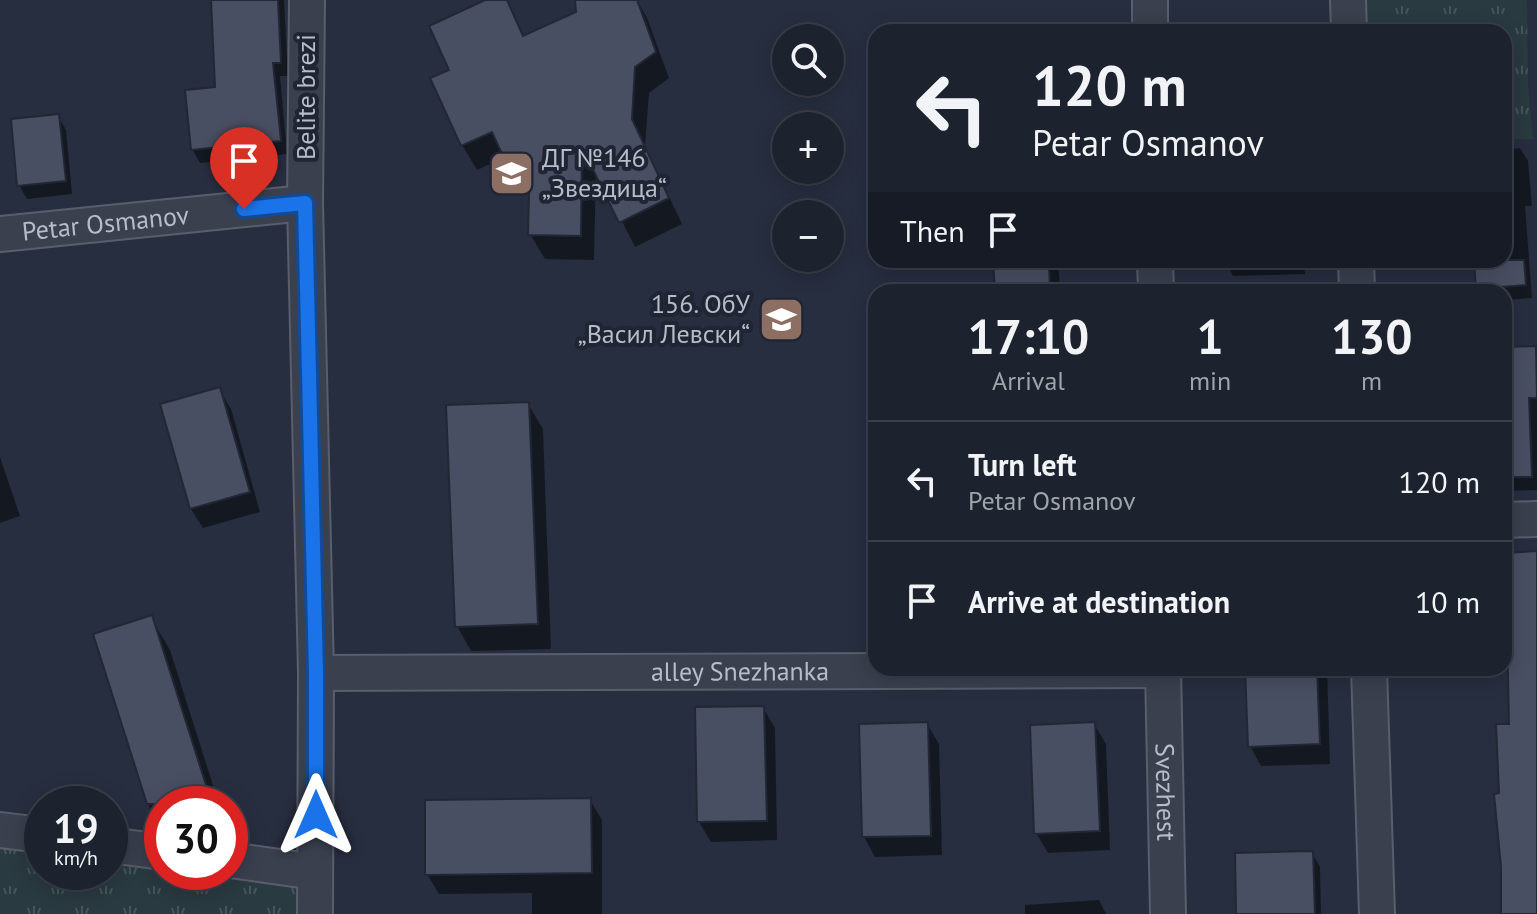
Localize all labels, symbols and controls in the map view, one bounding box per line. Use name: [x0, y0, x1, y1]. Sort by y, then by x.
map controls: [772, 24, 844, 272]
button: search: [772, 24, 844, 96]
street label: Belite brezi: [289, 34, 322, 160]
text: 120 m: [1032, 49, 1187, 121]
icon: left: [900, 56, 1004, 160]
button: +: [772, 112, 844, 184]
text: Petar Osmanov: [1032, 119, 1264, 166]
pin: [210, 127, 278, 209]
icon: arrive: [222, 139, 266, 183]
place label: ДГ №146 „Звездица“: [542, 141, 667, 204]
school or university icon: ДГ №146 „Звездица“: [487, 149, 535, 197]
street label: Petar Osmanov: [20, 198, 191, 248]
button: −: [772, 200, 844, 272]
icon: arrive: [981, 208, 1025, 252]
text: Then: [900, 211, 965, 250]
place label: 156. ОбУ „Васил Левски“: [578, 287, 751, 350]
school or university icon: 156. ОбУ „Васил Левски“: [757, 295, 805, 343]
text: 17:10: [968, 305, 1089, 367]
text: 1: [1196, 305, 1224, 367]
text: 130: [1331, 305, 1412, 367]
text: Arrival: [992, 364, 1065, 397]
text: min: [1189, 364, 1231, 397]
text: m: [1361, 364, 1382, 397]
text: Turn left: [968, 445, 1076, 484]
icon: left: [900, 459, 944, 503]
text: 120 m: [1399, 462, 1480, 501]
text: Petar Osmanov: [968, 484, 1135, 517]
icon: arrive: [900, 579, 944, 623]
text: Arrive at destination: [968, 582, 1230, 621]
text: 10 m: [1415, 582, 1480, 621]
street label: alley Snezhanka: [651, 654, 829, 688]
street label: Svezhest: [1149, 743, 1184, 841]
position arrow: [274, 773, 358, 857]
speed limit sign: 30: [144, 786, 248, 890]
text: 19: [53, 802, 99, 854]
text: km/h: [54, 845, 98, 871]

